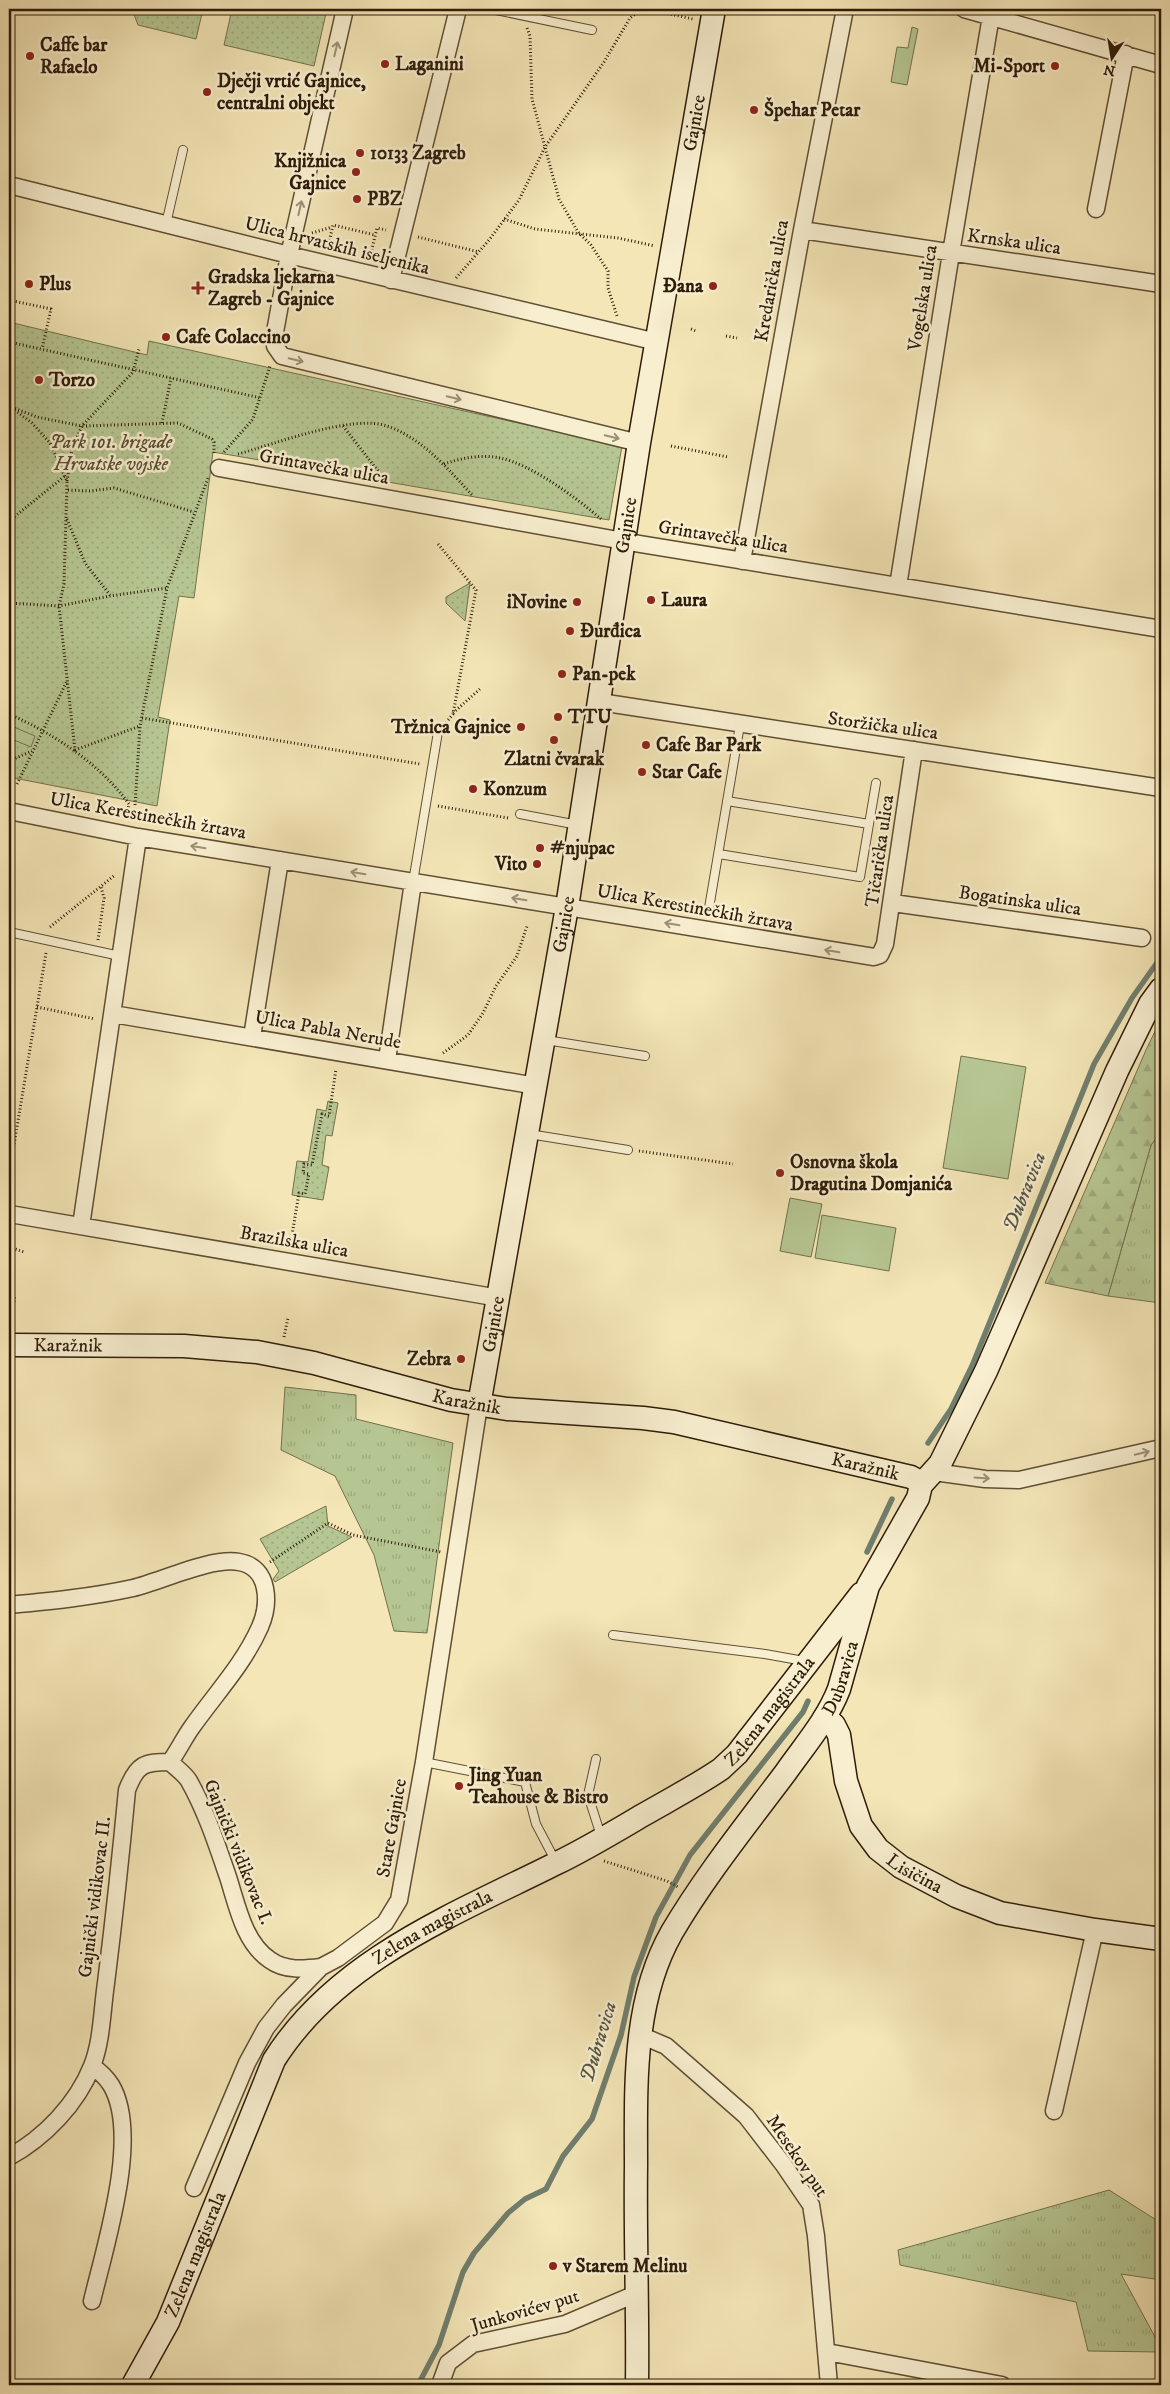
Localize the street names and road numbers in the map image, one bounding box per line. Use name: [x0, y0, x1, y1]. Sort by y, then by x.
street label: Gajnice: [678, 93, 710, 153]
street label: Ulica hrvatskih iseljenika: [242, 212, 432, 280]
street label: Kredarička ulica: [750, 218, 794, 344]
street label: Krnska ulica: [966, 224, 1062, 260]
street label: Vogelska ulica: [903, 243, 943, 354]
street label: Grintavečka ulica: [257, 444, 391, 490]
street label: Gajnice: [611, 495, 642, 555]
street label: Grintavečka ulica: [656, 515, 790, 559]
street label: Storžička ulica: [826, 707, 940, 745]
street label: Ulica Kerestinečkih žrtava: [48, 787, 248, 845]
street label: Tičarička ulica: [861, 793, 899, 909]
street label: Ulica Kerestinečkih žrtava: [595, 879, 795, 937]
street label: Bogatinska ulica: [957, 881, 1083, 921]
street label: Gajnice: [548, 895, 580, 954]
street label: Ulica Pabla Nerude: [253, 1006, 403, 1054]
street label: Brazilska ulica: [238, 1221, 350, 1263]
street label: Gajnice: [477, 1294, 510, 1354]
street label: Karažnik: [33, 1334, 103, 1357]
street label: Karažnik: [430, 1384, 503, 1419]
street label: Karažnik: [829, 1447, 902, 1486]
street label: Dubravica: [817, 1638, 863, 1719]
street label: Zelena magistrala: [720, 1652, 820, 1771]
street label: Gajnički vidikovac I.: [198, 1776, 278, 1928]
street label: Stare Gajnice: [372, 1777, 412, 1879]
street label: Gajnički vidikovac II.: [74, 1815, 116, 1979]
street label: Lisičina: [882, 1848, 947, 1898]
street label: Zelena magistrala: [368, 1885, 496, 1970]
street label: Mesekov put: [761, 2110, 833, 2202]
street label: Zelena magistrala: [160, 2188, 231, 2321]
street label: Junkovićev put: [466, 2285, 582, 2338]

